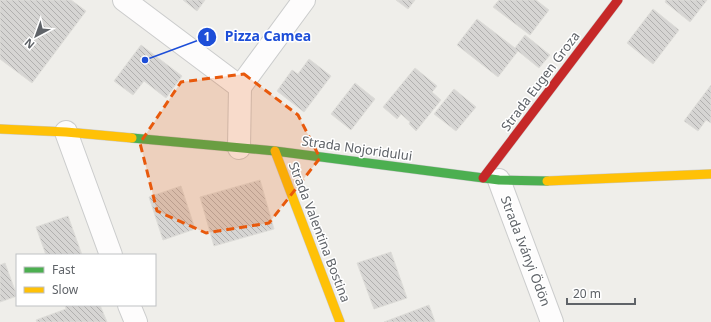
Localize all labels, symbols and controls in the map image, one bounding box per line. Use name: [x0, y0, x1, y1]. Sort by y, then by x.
north arrow: [16, 16, 56, 56]
callout: Pizza Camea: [197, 24, 319, 50]
text: Pizza Camea: [225, 26, 311, 45]
street label: Strada Eugen Groza: [497, 27, 583, 135]
text: 1: [204, 28, 210, 45]
text: N: [21, 35, 37, 53]
street label: Strada Nojoridului: [301, 131, 413, 165]
street label: Strada Valentina Bostina: [285, 159, 355, 305]
street label: Strada Iványi Ödön: [497, 193, 555, 309]
legend: [16, 254, 156, 306]
text: Fast: [52, 261, 76, 278]
scale bar: [567, 280, 635, 306]
text: Slow: [52, 281, 79, 298]
text: 20 m: [573, 285, 601, 302]

